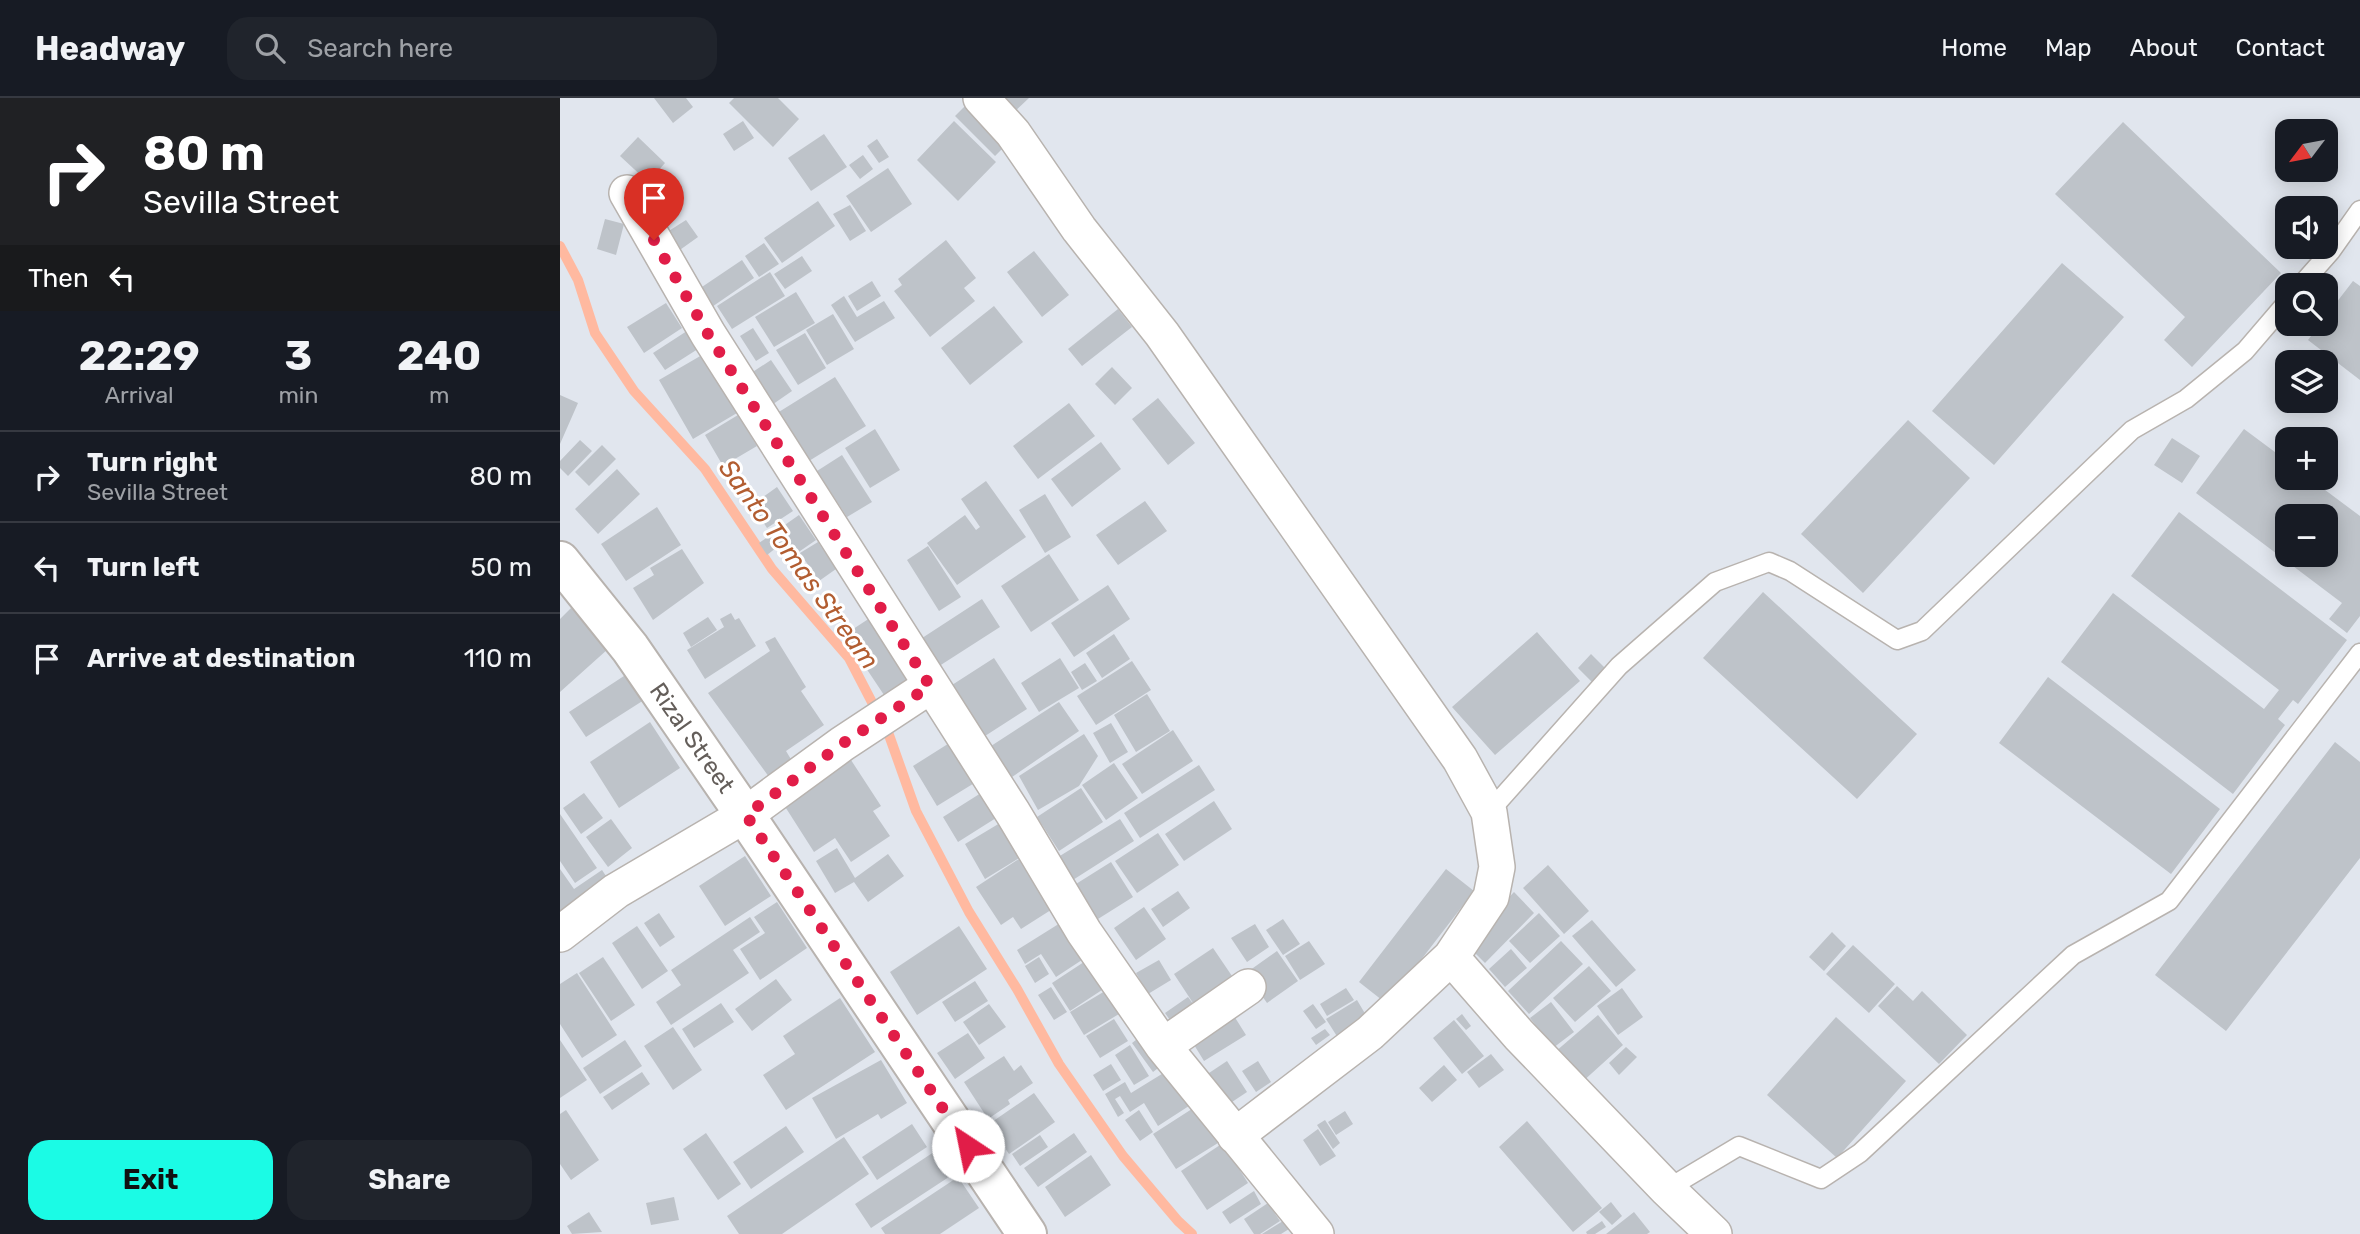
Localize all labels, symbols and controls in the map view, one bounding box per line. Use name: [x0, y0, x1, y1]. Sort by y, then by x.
search box: [227, 17, 717, 80]
text: Headway: [35, 29, 185, 68]
icon: search: [251, 29, 289, 67]
text: Search here: [307, 33, 453, 64]
text: Home: [1941, 34, 2007, 62]
text: Map: [2045, 34, 2092, 62]
text: About: [2130, 34, 2198, 62]
text: Contact: [2236, 34, 2325, 62]
north arrow: [2275, 119, 2338, 182]
map controls: [2275, 119, 2338, 567]
text: 80 m: [143, 124, 265, 182]
icon: right: [28, 126, 119, 217]
pin: [624, 168, 684, 240]
icon: arrive: [635, 179, 673, 217]
text: Sevilla Street: [143, 183, 339, 221]
button: sound: [2275, 196, 2338, 259]
icon: left: [103, 259, 141, 297]
text: Then: [28, 263, 89, 294]
button: search: [2275, 273, 2338, 336]
text: 22:29: [79, 331, 200, 381]
text: 3: [285, 331, 312, 381]
text: 240: [397, 331, 481, 381]
button: layers: [2275, 350, 2338, 413]
text: Arrival: [105, 381, 174, 409]
text: min: [278, 381, 318, 409]
text: m: [429, 381, 449, 409]
button: +: [2275, 427, 2338, 490]
text: Turn right: [87, 447, 217, 478]
water label: Santo Tomas Stream: [712, 453, 885, 675]
icon: right: [28, 458, 66, 496]
text: 80 m: [469, 461, 532, 492]
text: Sevilla Street: [87, 478, 228, 506]
button: −: [2275, 504, 2338, 567]
icon: left: [28, 549, 66, 587]
text: Turn left: [87, 552, 199, 583]
text: 50 m: [471, 552, 532, 583]
icon: arrive: [28, 640, 66, 678]
text: Arrive at destination: [87, 643, 355, 674]
text: 110 m: [464, 643, 532, 674]
street label: Rizal Street: [644, 678, 740, 798]
position arrow: [931, 1109, 1005, 1183]
button: Exit: [28, 1140, 273, 1220]
button: Share: [287, 1140, 532, 1220]

